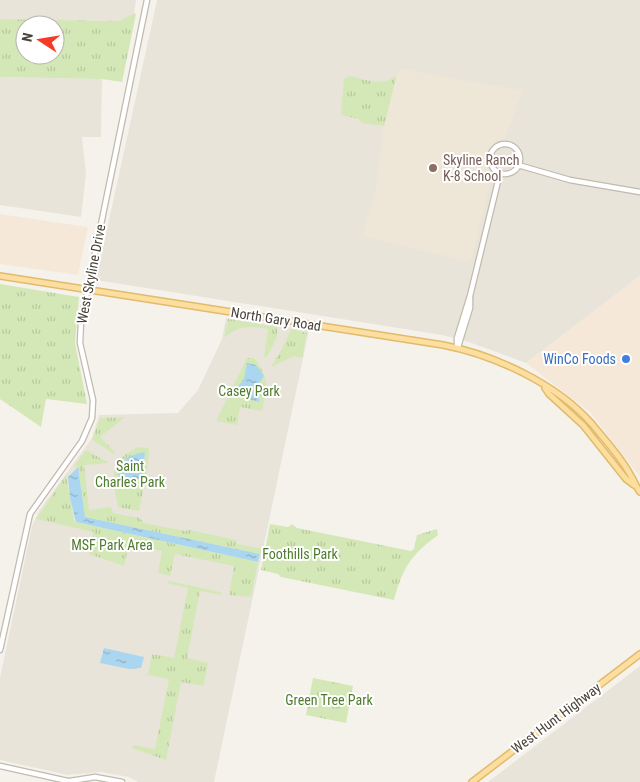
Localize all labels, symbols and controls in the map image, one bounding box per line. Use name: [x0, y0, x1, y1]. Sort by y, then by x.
north arrow: [15, 15, 65, 65]
text: N: [19, 31, 36, 43]
place label: Skyline Ranch K-8 School: [443, 152, 520, 184]
marker: Skyline Ranch K-8 School: [427, 162, 439, 174]
street label: West Skyline Drive: [74, 222, 109, 325]
street label: North Gary Road: [230, 304, 322, 334]
place label: WinCo Foods: [543, 351, 616, 367]
marker: WinCo Foods: [620, 353, 632, 365]
park label: Casey Park: [218, 383, 280, 399]
park label: Saint Charles Park: [95, 458, 166, 490]
park label: MSF Park Area: [71, 537, 153, 553]
park label: Foothills Park: [262, 546, 339, 562]
street label: West Hunt Highway: [508, 679, 604, 757]
park label: Green Tree Park: [285, 692, 373, 708]

